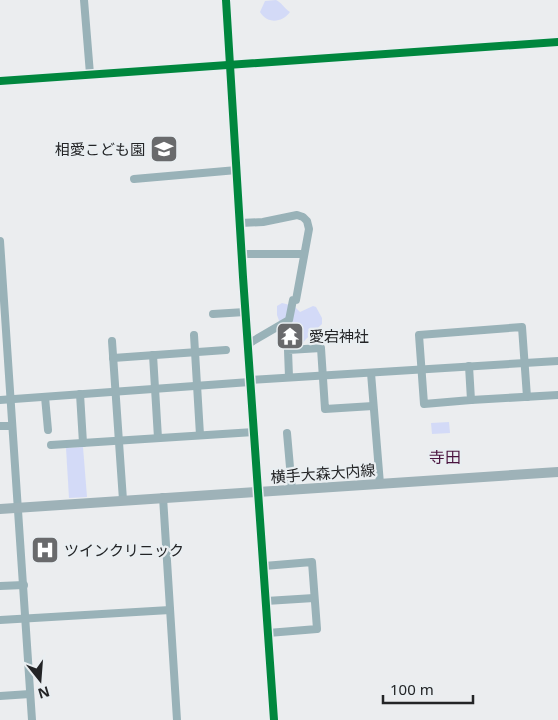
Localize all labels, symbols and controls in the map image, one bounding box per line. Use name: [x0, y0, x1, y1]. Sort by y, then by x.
school or university icon: 相愛こども園: [149, 134, 179, 164]
place label: 相愛こども園: [55, 139, 145, 159]
temple icon: 愛宕神社: [275, 321, 305, 351]
place label: 愛宕神社: [309, 326, 369, 346]
district label: 寺田: [429, 446, 461, 468]
street label: 横手大森大内線: [270, 459, 376, 487]
hospital icon: ツインクリニック: [30, 535, 60, 565]
place label: ツインクリニック: [64, 540, 184, 560]
north arrow: [15, 655, 65, 705]
scale bar: [383, 672, 473, 704]
text: 100 m: [390, 679, 434, 699]
text: N: [36, 682, 52, 704]

